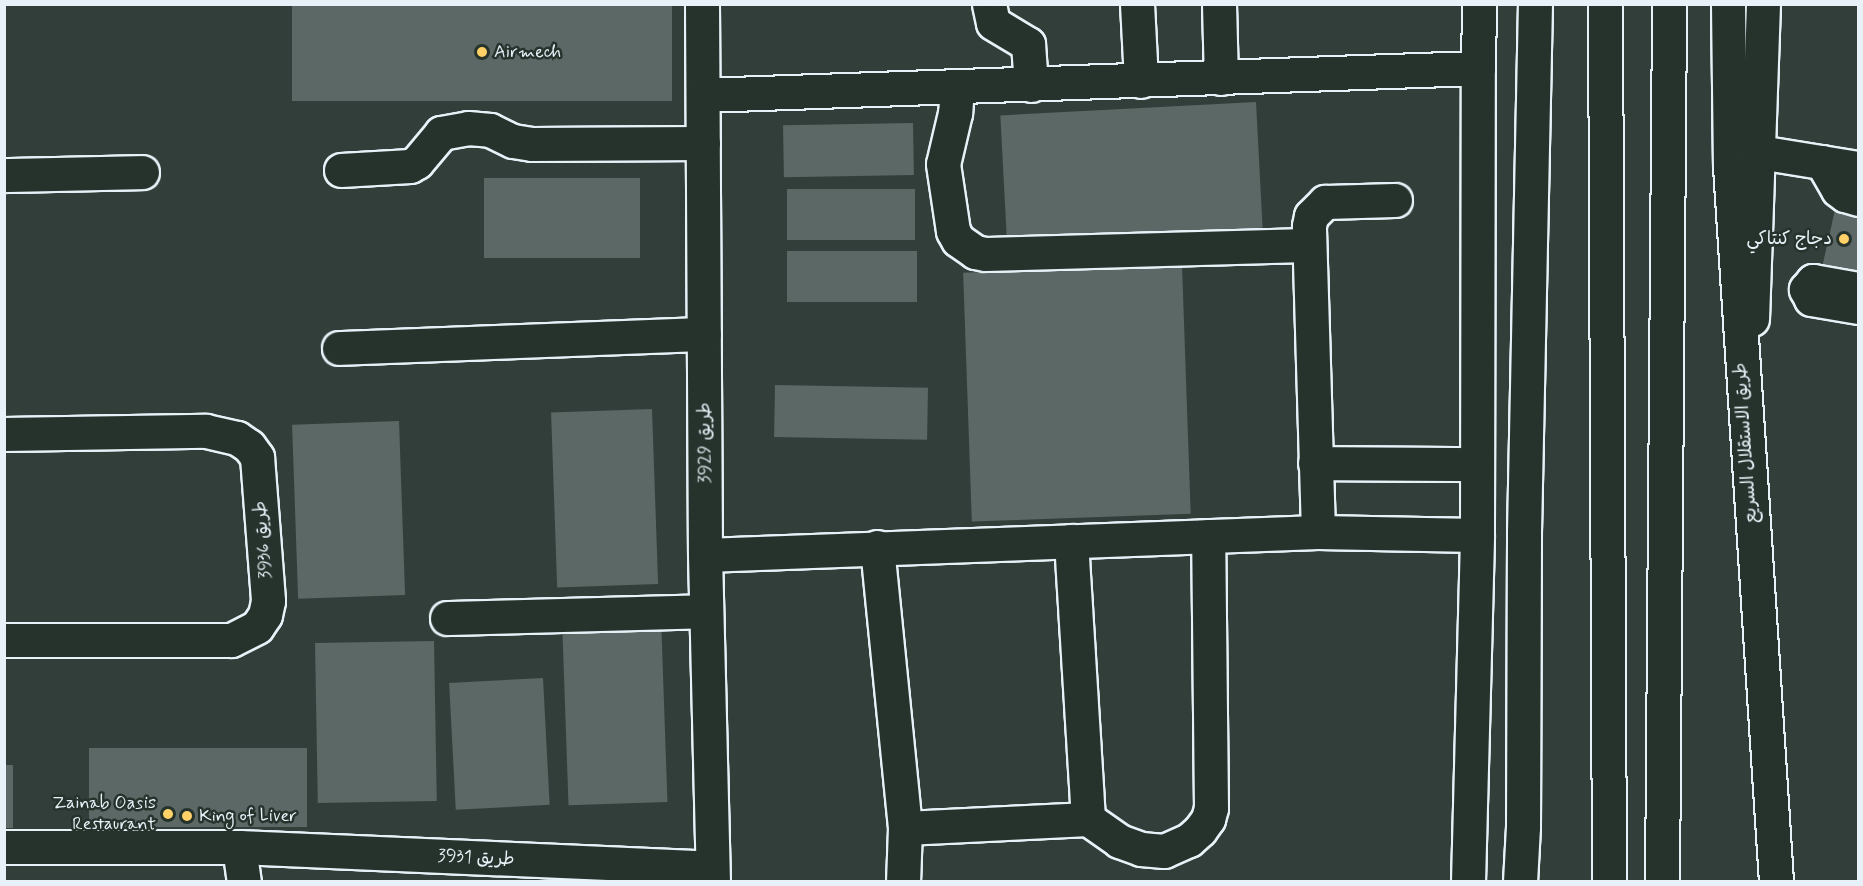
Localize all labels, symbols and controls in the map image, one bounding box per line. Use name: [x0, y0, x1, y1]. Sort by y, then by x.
place label: Airmech: [494, 41, 561, 63]
marker: Airmech: [475, 45, 489, 59]
place label: دجاج كنتاكي: [1747, 228, 1832, 250]
marker: دجاج كنتاكي: [1837, 232, 1851, 246]
street label: طريق الاستقلال السريع: [1730, 362, 1762, 524]
street label: طريق 3929: [694, 402, 716, 484]
street label: طريق 3936: [250, 500, 276, 580]
place label: Zainab Oasis Restaurant: [52, 793, 156, 836]
place label: King of Liver: [199, 805, 300, 827]
marker: Zainab Oasis Restaurant: [161, 807, 175, 821]
marker: King of Liver: [180, 809, 194, 823]
street label: طريق 3931: [437, 845, 515, 871]

